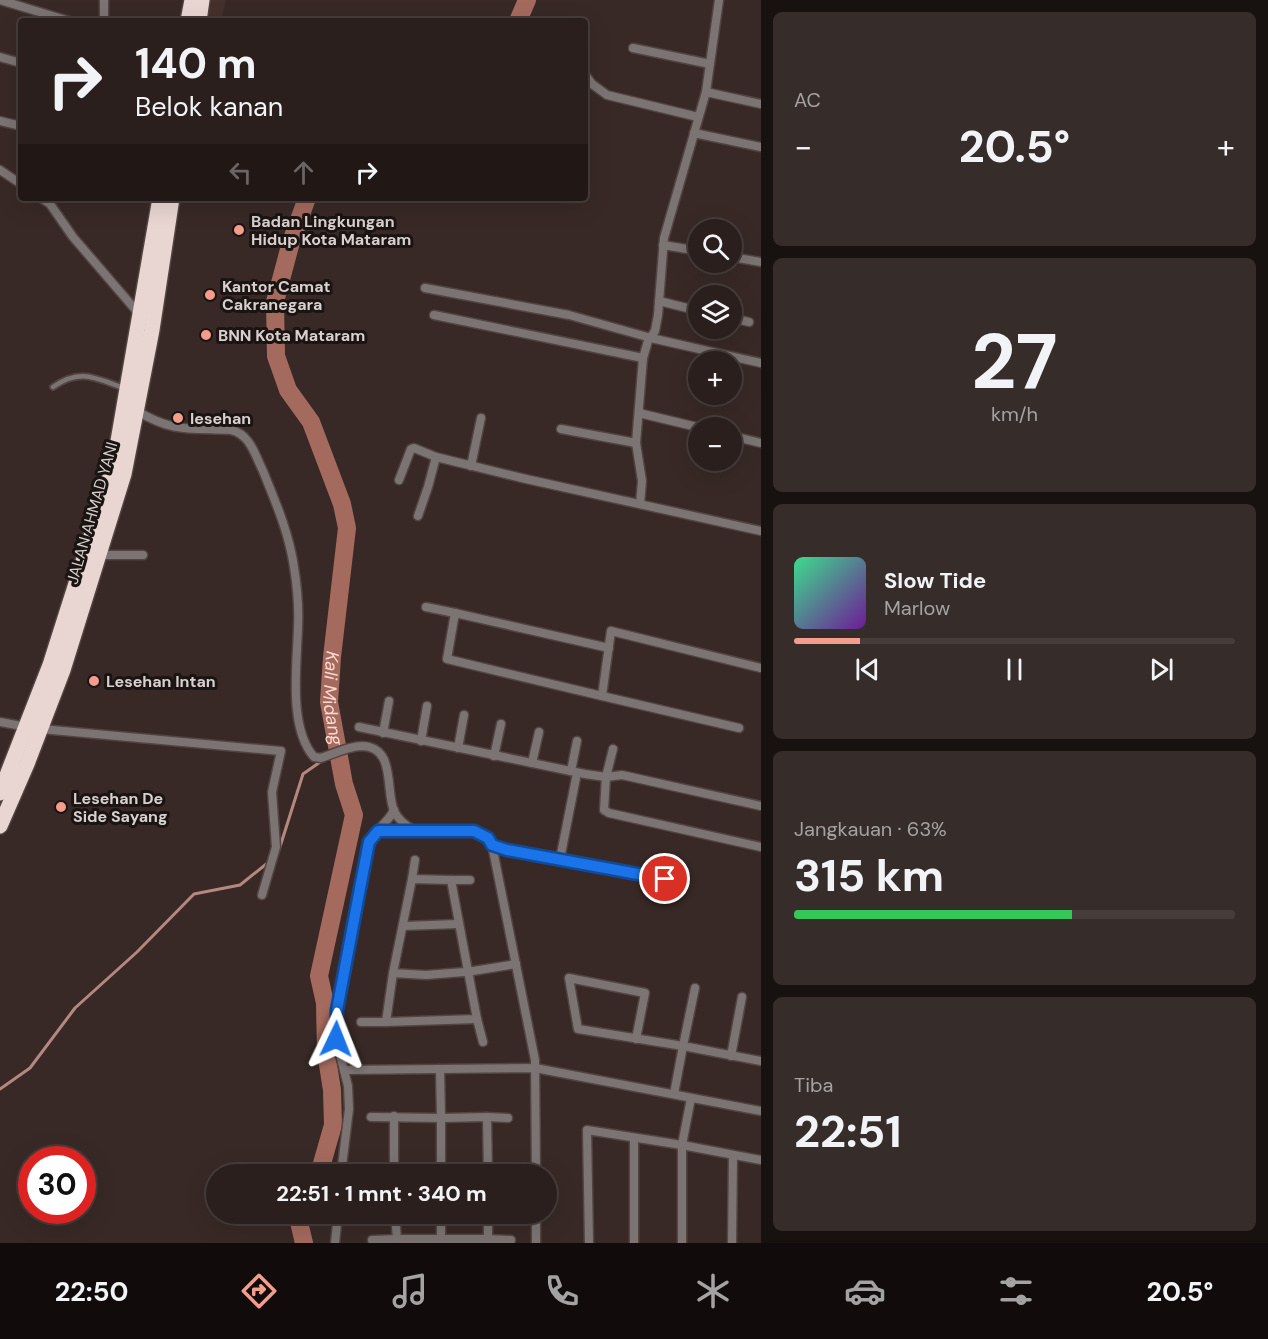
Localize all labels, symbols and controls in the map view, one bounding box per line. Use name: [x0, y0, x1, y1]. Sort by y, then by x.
text: 140 m: [135, 36, 257, 91]
icon: right: [36, 42, 114, 120]
text: AC: [794, 87, 821, 113]
text: Belok kanan: [135, 89, 283, 124]
text: 20.5°: [959, 117, 1070, 176]
text: −: [794, 125, 812, 168]
text: +: [1217, 125, 1235, 168]
icon: left: [224, 156, 257, 189]
icon: ahead: [287, 156, 320, 189]
icon: right: [350, 156, 383, 189]
place label: Badan Lingkungan Hidup Kota Mataram: [251, 211, 411, 250]
map controls: [688, 219, 742, 471]
button: search: [688, 219, 742, 273]
marker: Badan Lingkungan Hidup Kota Mataram: [232, 223, 246, 237]
place label: Kantor Camat Cakranegara: [222, 276, 330, 315]
button: layers: [688, 285, 742, 339]
marker: Kantor Camat Cakranegara: [203, 288, 217, 302]
text: 27: [971, 311, 1058, 412]
place label: BNN Kota Mataram: [218, 325, 365, 346]
marker: BNN Kota Mataram: [199, 328, 213, 342]
button: +: [688, 351, 742, 405]
text: km/h: [991, 401, 1038, 427]
place label: lesehan: [190, 408, 251, 429]
marker: lesehan: [171, 411, 185, 425]
button: −: [688, 417, 742, 471]
street label: JALAN AHMAD YANI: [62, 439, 122, 587]
text: Slow Tide: [884, 566, 986, 595]
text: Marlow: [884, 595, 950, 621]
water label: Kali Midang: [317, 650, 349, 748]
icon: previous: [851, 653, 884, 686]
icon: pause: [998, 653, 1031, 686]
icon: next: [1145, 653, 1178, 686]
place label: Lesehan Intan: [106, 671, 216, 692]
marker: Lesehan Intan: [87, 674, 101, 688]
place label: Lesehan De Side Sayang: [73, 788, 167, 827]
marker: Lesehan De Side Sayang: [54, 800, 68, 814]
text: Jangkauan · 63%: [794, 816, 947, 842]
text: 315 km: [794, 846, 944, 905]
pin: [639, 853, 690, 904]
icon: arrive: [648, 862, 681, 895]
position arrow: [304, 1007, 368, 1071]
text: Tiba: [794, 1072, 833, 1098]
text: 22:51: [794, 1102, 902, 1161]
speed limit sign: 30: [18, 1146, 96, 1224]
text: 22:51 · 1 mnt · 340 m: [276, 1179, 487, 1208]
icon: directions: [238, 1270, 280, 1312]
icon: music: [389, 1270, 431, 1312]
icon: phone: [541, 1270, 583, 1312]
icon: climate: [692, 1270, 734, 1312]
icon: car: [844, 1270, 886, 1312]
icon: filters: [995, 1270, 1037, 1312]
text: 22:50: [55, 1274, 129, 1309]
text: 20.5°: [1146, 1274, 1213, 1309]

